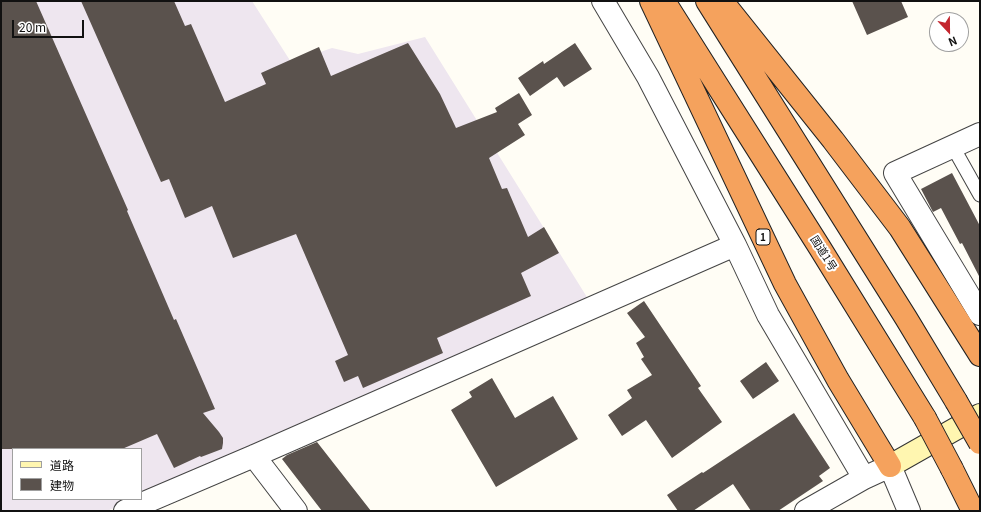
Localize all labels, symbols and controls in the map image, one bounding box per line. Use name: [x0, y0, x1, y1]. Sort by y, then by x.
scale bar: [14, 12, 86, 38]
north arrow: [929, 12, 969, 52]
text: 20 m: [19, 18, 46, 35]
text: N: [946, 33, 960, 51]
road number: 1: [756, 229, 770, 245]
street label: 国道1号: [808, 233, 840, 273]
legend: [12, 448, 142, 500]
text: 道路: [50, 456, 74, 473]
text: 建物: [50, 476, 74, 493]

